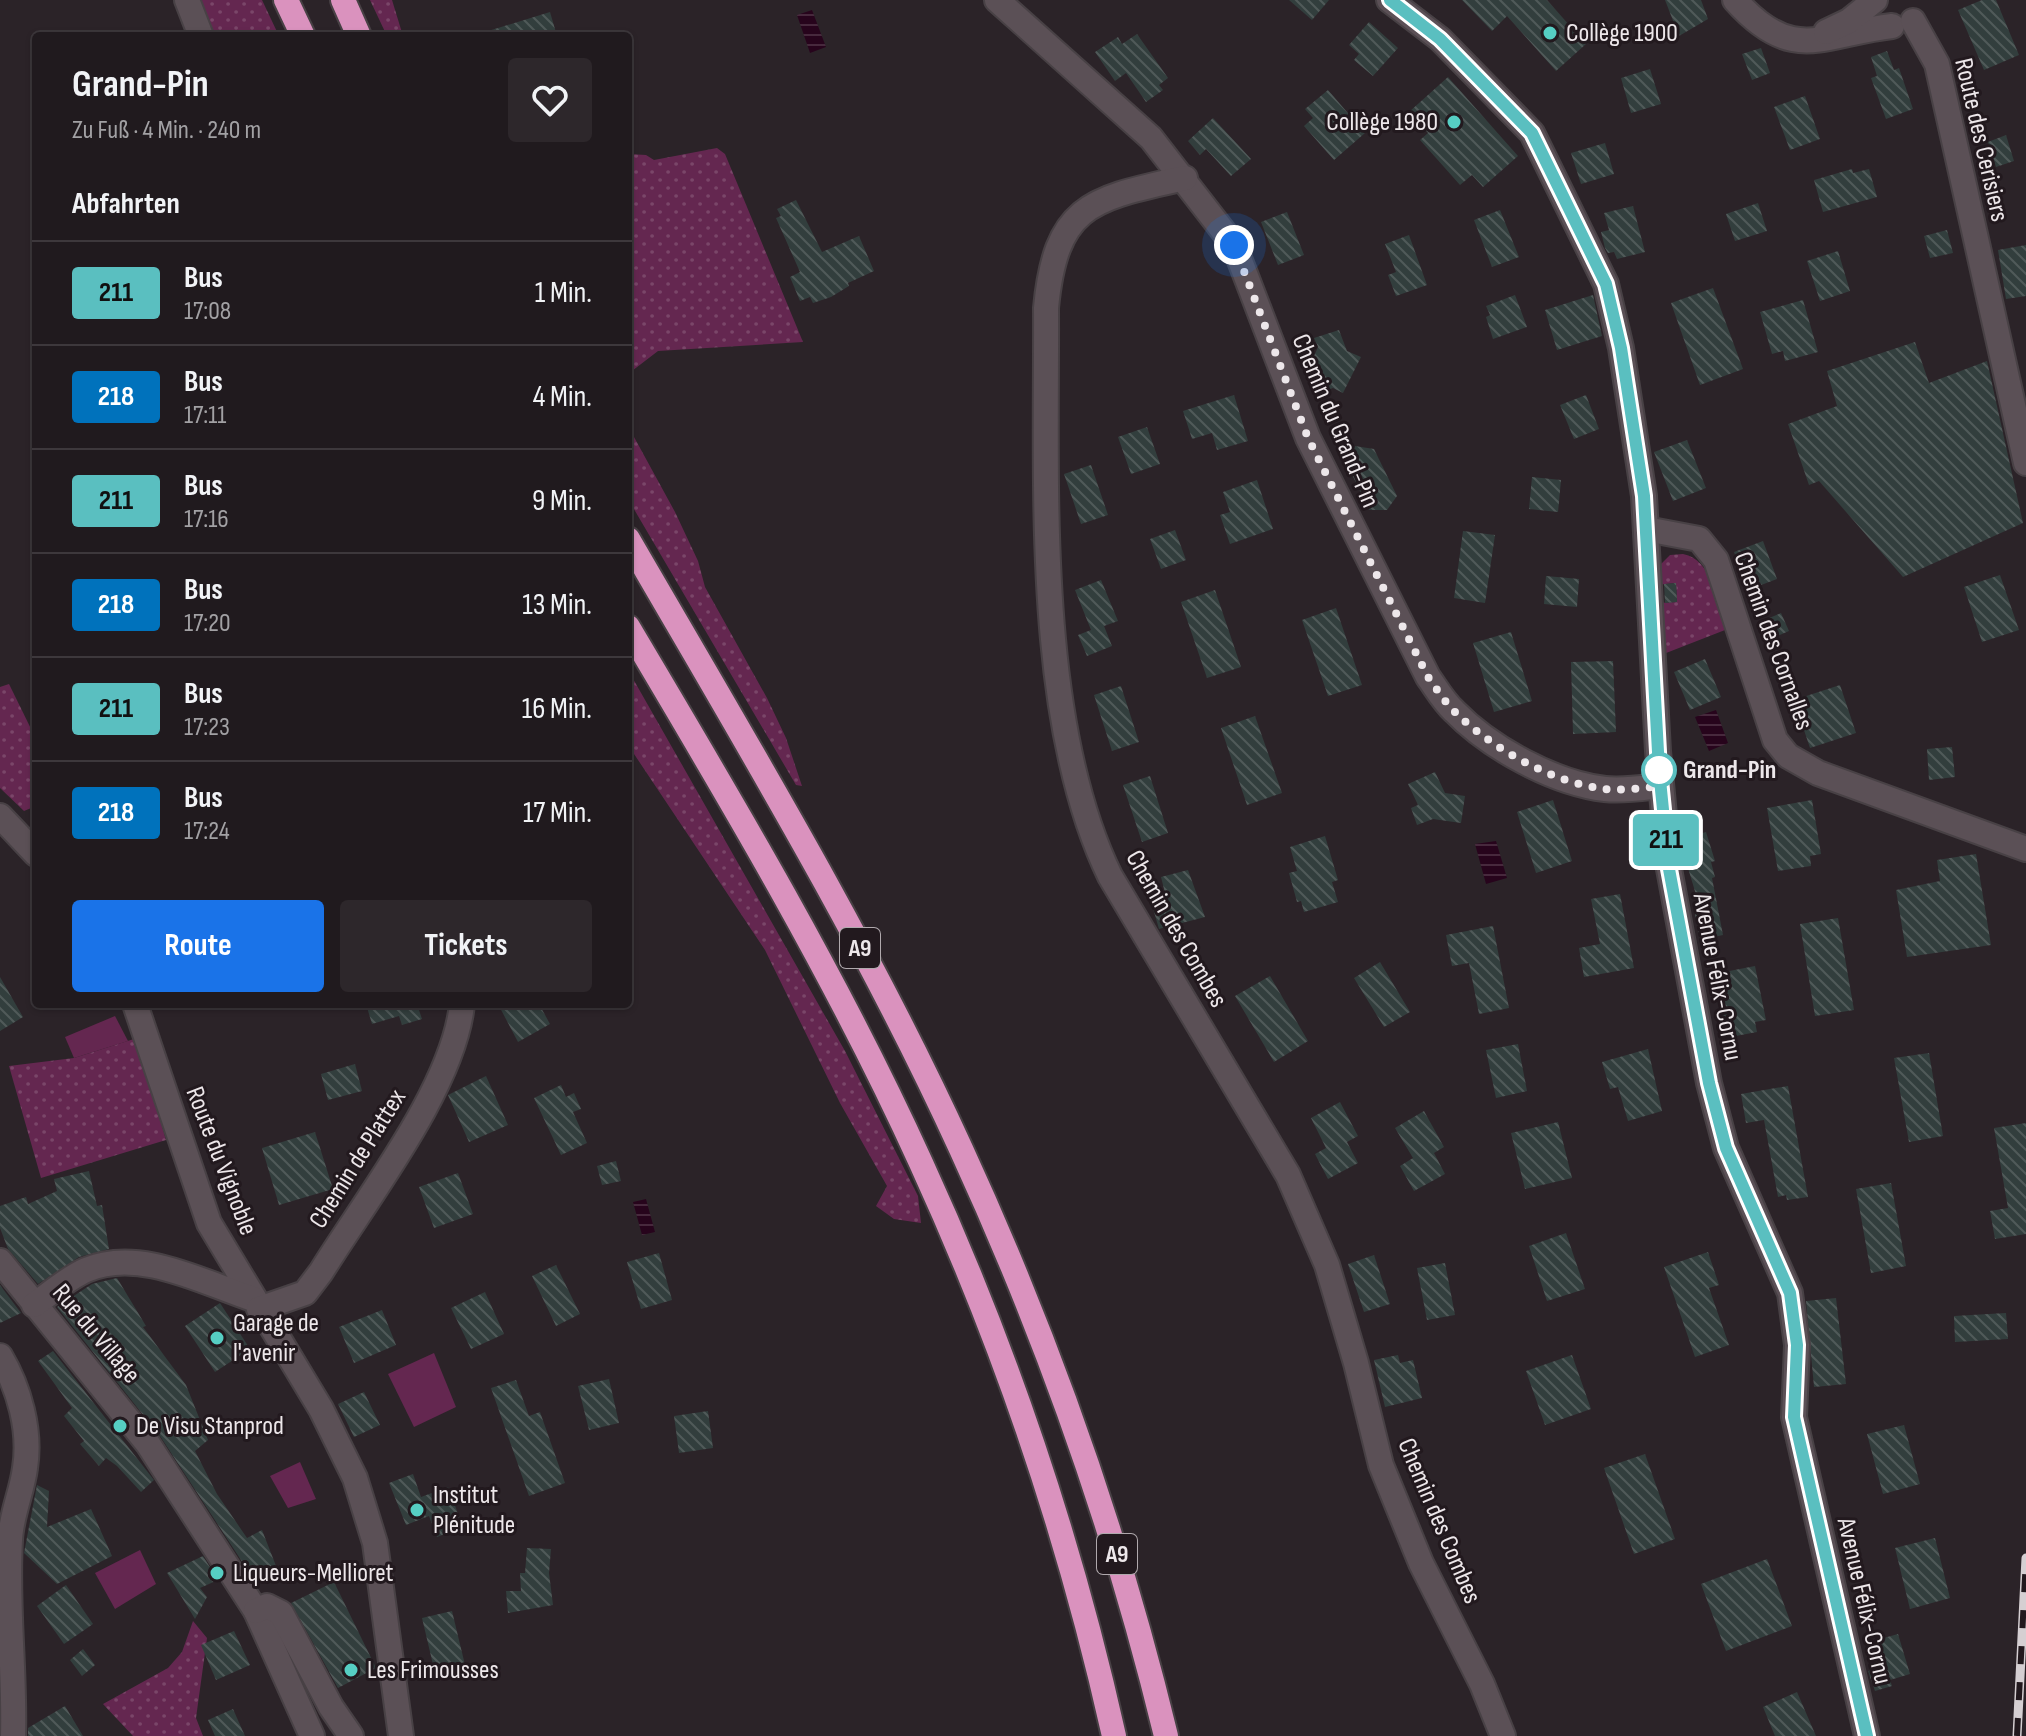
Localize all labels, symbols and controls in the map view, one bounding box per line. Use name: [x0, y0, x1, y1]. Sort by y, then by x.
place label: Collège 1900: [1566, 18, 1678, 49]
marker: Collège 1900: [1541, 24, 1559, 42]
street label: Route des Cerisiers: [1947, 55, 2015, 225]
button: heart: [508, 58, 592, 142]
text: Grand-Pin: [72, 62, 209, 107]
place label: Collège 1980: [1326, 107, 1438, 138]
marker: Collège 1980: [1445, 113, 1463, 131]
text: Zu Fuß · 4 Min. · 240 m: [72, 115, 261, 146]
text: Abfahrten: [72, 186, 180, 222]
your location: [1214, 225, 1254, 265]
text: Bus: [184, 260, 223, 296]
text: 1 Min.: [535, 275, 592, 311]
text: 211: [99, 276, 133, 309]
text: 17:08: [184, 296, 231, 327]
street label: Chemin du Grand-Pin: [1285, 330, 1385, 512]
text: Bus: [184, 364, 223, 400]
text: 4 Min.: [533, 379, 592, 415]
text: 218: [98, 380, 134, 413]
text: 17:11: [184, 400, 226, 431]
text: Bus: [184, 468, 223, 504]
text: 9 Min.: [532, 483, 592, 519]
text: 211: [99, 484, 133, 517]
text: 17:16: [184, 504, 229, 535]
street label: Chemin des Cornalles: [1726, 548, 1820, 734]
text: Bus: [184, 572, 223, 608]
text: 13 Min.: [522, 587, 592, 623]
text: 218: [98, 588, 134, 621]
text: 17:20: [184, 608, 231, 639]
text: Bus: [184, 676, 223, 712]
text: 16 Min.: [522, 691, 592, 727]
text: 211: [99, 692, 133, 725]
text: 17:23: [184, 712, 230, 743]
marker: Grand-Pin: [1642, 753, 1676, 787]
place label: Grand-Pin: [1683, 755, 1776, 786]
text: Bus: [184, 780, 223, 816]
text: 17 Min.: [523, 795, 592, 831]
text: 218: [98, 796, 134, 829]
line badge: 211: [1620, 814, 1712, 866]
text: 17:24: [184, 816, 230, 847]
text: 211: [1649, 823, 1683, 856]
street label: Chemin des Combes: [1119, 845, 1233, 1013]
street label: Avenue Félix-Cornu: [1685, 890, 1748, 1063]
button: Route: [72, 900, 324, 992]
button: Tickets: [340, 900, 592, 992]
road number: A9: [840, 928, 880, 968]
street label: Route du Vignoble: [179, 1082, 263, 1240]
street label: Chemin de Plattex: [303, 1084, 413, 1234]
street label: Rue du Village: [45, 1278, 147, 1390]
place label: Garage de l'avenir: [233, 1308, 319, 1369]
marker: Garage de l'avenir: [208, 1329, 226, 1347]
place label: De Visu Stanprod: [136, 1411, 284, 1442]
marker: De Visu Stanprod: [111, 1417, 129, 1435]
street label: Chemin des Combes: [1390, 1434, 1488, 1608]
place label: Institut Plénitude: [433, 1480, 515, 1541]
marker: Institut Plénitude: [408, 1501, 426, 1519]
street label: Avenue Félix-Cornu: [1830, 1514, 1898, 1687]
road number: A9: [1097, 1534, 1137, 1574]
place label: Liqueurs-Mellioret: [233, 1558, 394, 1589]
marker: Liqueurs-Mellioret: [208, 1564, 226, 1582]
place label: Les Frimousses: [367, 1655, 499, 1686]
marker: Les Frimousses: [342, 1661, 360, 1679]

